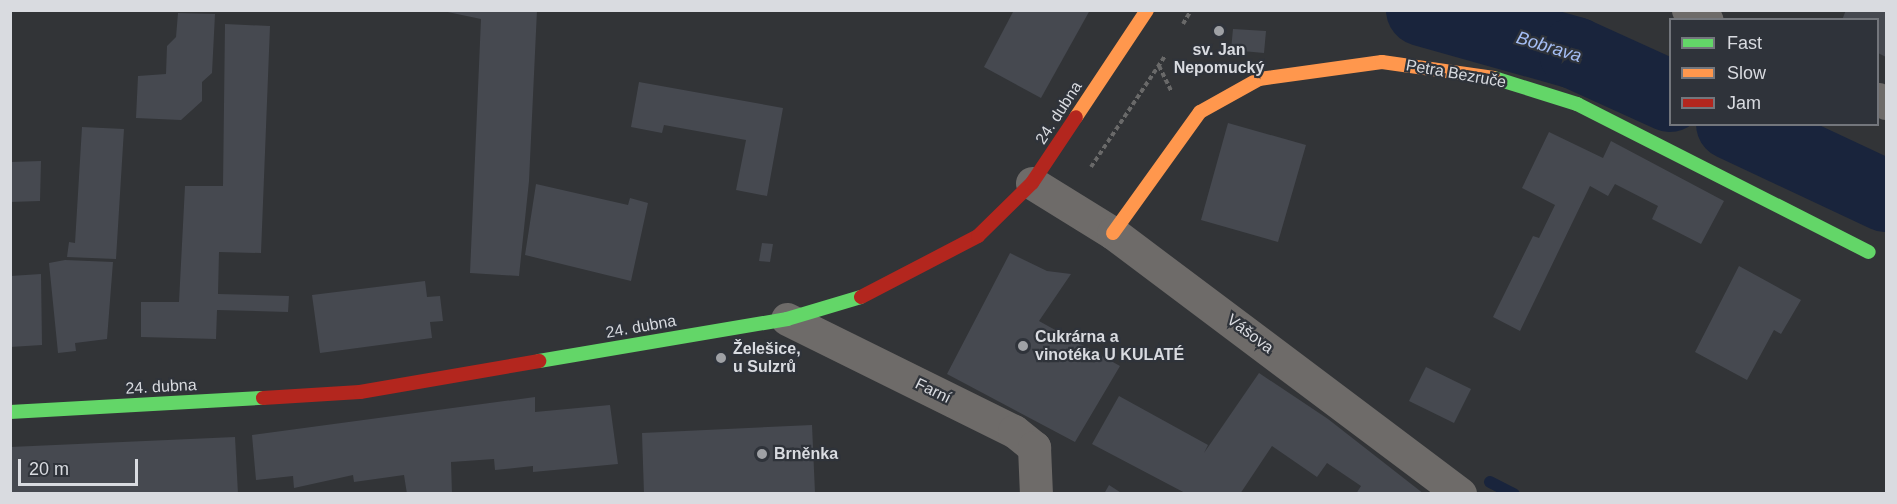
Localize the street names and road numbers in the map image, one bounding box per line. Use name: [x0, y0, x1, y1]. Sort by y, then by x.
street label: Petra Bezruče: [1404, 56, 1508, 92]
street label: 24. dubna: [1032, 78, 1086, 148]
street label: Vášova: [1223, 310, 1277, 358]
street label: 24. dubna: [604, 311, 678, 343]
street label: Farní: [912, 374, 954, 408]
street label: 24. dubna: [125, 376, 197, 398]

